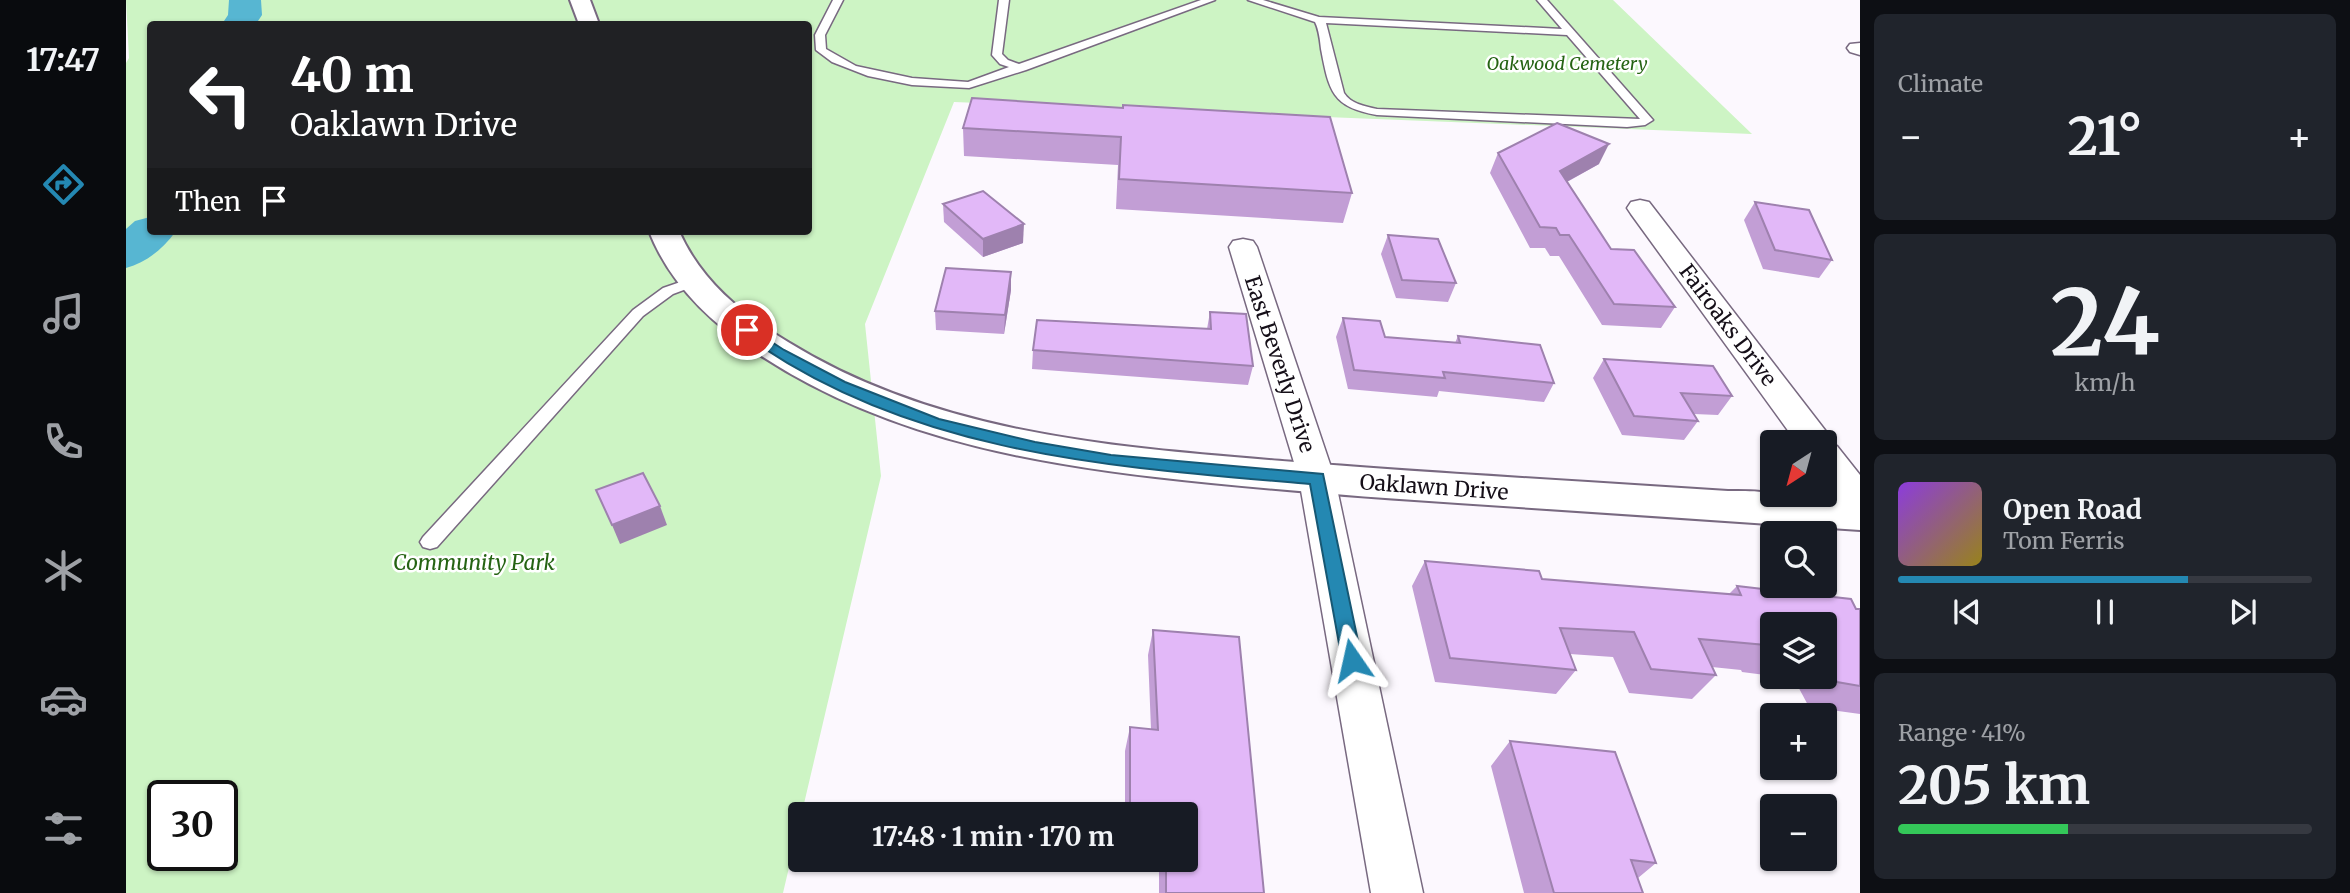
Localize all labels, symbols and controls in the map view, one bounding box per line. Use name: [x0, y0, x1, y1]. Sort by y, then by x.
text: 17:47: [26, 40, 100, 80]
text: 40 m: [290, 44, 414, 105]
icon: left: [175, 49, 266, 140]
park label: Oakwood Cemetery: [1486, 52, 1648, 75]
text: Climate: [1898, 69, 1983, 98]
text: 21°: [2067, 104, 2143, 169]
text: Oaklawn Drive: [290, 105, 517, 145]
text: −: [1898, 113, 1923, 160]
text: +: [2287, 113, 2312, 160]
icon: directions: [39, 160, 88, 209]
icon: arrive: [255, 182, 293, 220]
text: Then: [175, 185, 241, 218]
street label: Fairoaks Drive: [1673, 259, 1783, 391]
text: 24: [2050, 265, 2160, 380]
street label: East Beverly Drive: [1239, 272, 1321, 456]
icon: music: [39, 289, 88, 338]
pin: [717, 300, 777, 360]
icon: arrive: [728, 311, 766, 349]
text: km/h: [2075, 368, 2135, 397]
icon: phone: [39, 417, 88, 466]
north arrow: [1760, 430, 1838, 508]
map controls: [1760, 430, 1837, 871]
street label: Oaklawn Drive: [1359, 468, 1509, 506]
text: Open Road: [2003, 493, 2142, 526]
button: search: [1760, 521, 1837, 598]
text: Tom Ferris: [2003, 526, 2125, 555]
icon: climate: [39, 546, 88, 595]
park label: Community Park: [393, 549, 556, 576]
icon: previous: [1948, 593, 1986, 631]
icon: pause: [2086, 593, 2124, 631]
icon: next: [2224, 593, 2262, 631]
button: layers: [1760, 612, 1837, 689]
position arrow: [1315, 623, 1389, 697]
icon: car: [39, 675, 88, 724]
button: +: [1760, 703, 1837, 780]
text: Range · 41%: [1898, 718, 2026, 747]
text: 205 km: [1898, 753, 2090, 818]
speed limit sign: 30: [147, 780, 238, 871]
button: −: [1760, 794, 1837, 871]
icon: filters: [39, 804, 88, 853]
text: 17:48 · 1 min · 170 m: [872, 820, 1114, 853]

